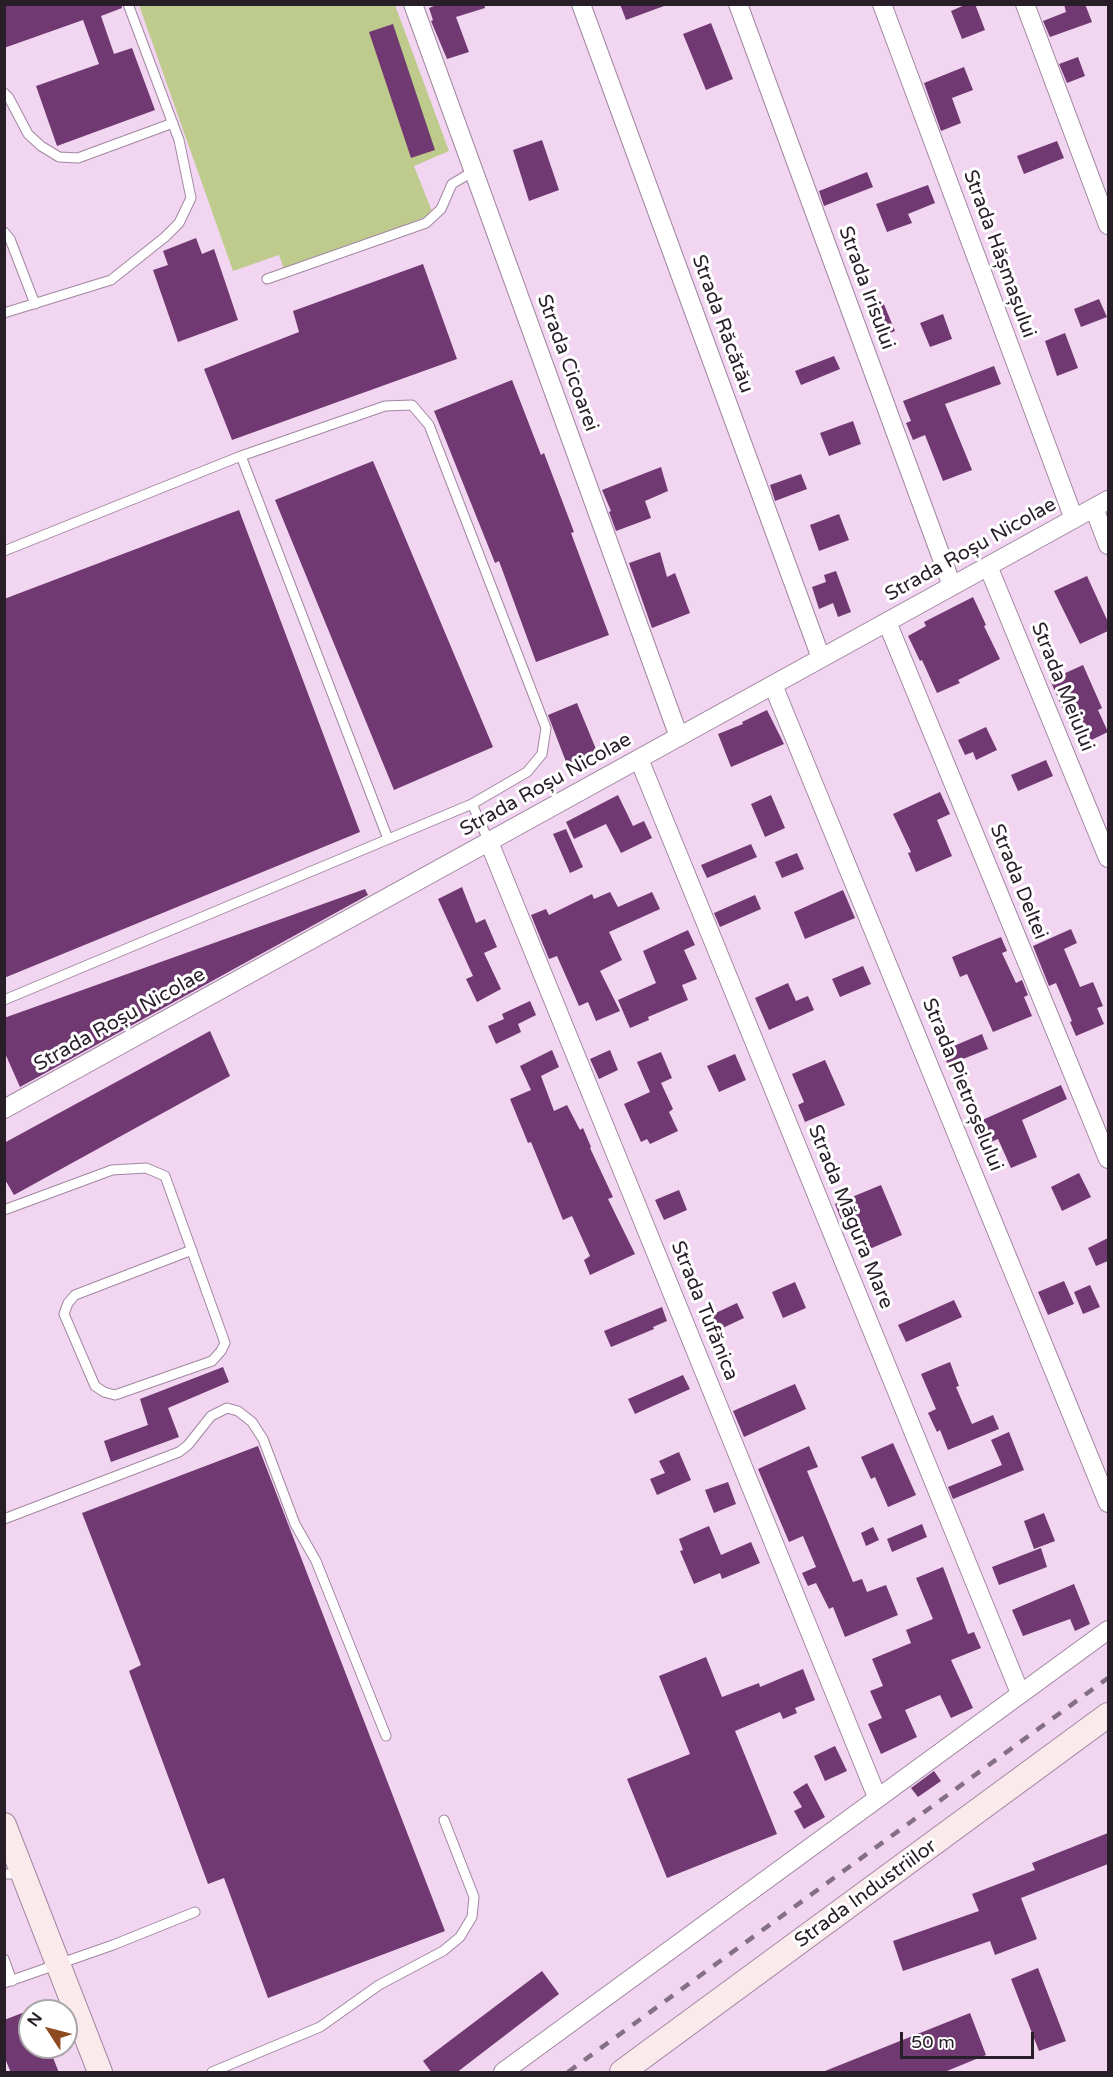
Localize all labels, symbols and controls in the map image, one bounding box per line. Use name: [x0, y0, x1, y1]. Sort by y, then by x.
street label: Strada Hășmașului: [957, 167, 1041, 341]
street label: Strada Irisului: [833, 223, 899, 353]
street label: Strada Răcătău: [686, 251, 758, 397]
street label: Strada Cicoarei: [531, 291, 603, 435]
street label: Strada Roșu Nicolae: [881, 493, 1061, 607]
street label: Strada Meiului: [1025, 619, 1099, 755]
street label: Strada Roșu Nicolae: [456, 728, 636, 842]
street label: Strada Deltei: [984, 821, 1052, 943]
street label: Strada Roșu Nicolae: [30, 963, 210, 1077]
street label: Strada Pietroșelului: [916, 995, 1008, 1175]
street label: Strada Măgura Mare: [802, 1122, 898, 1312]
street label: Strada Tufănica: [665, 1238, 743, 1384]
street label: Strada Industriilor: [790, 1834, 942, 1954]
north arrow: [18, 1999, 78, 2059]
text: N: [23, 2009, 47, 2031]
scale bar: [903, 2020, 1036, 2058]
text: 50 m: [911, 2031, 955, 2053]

